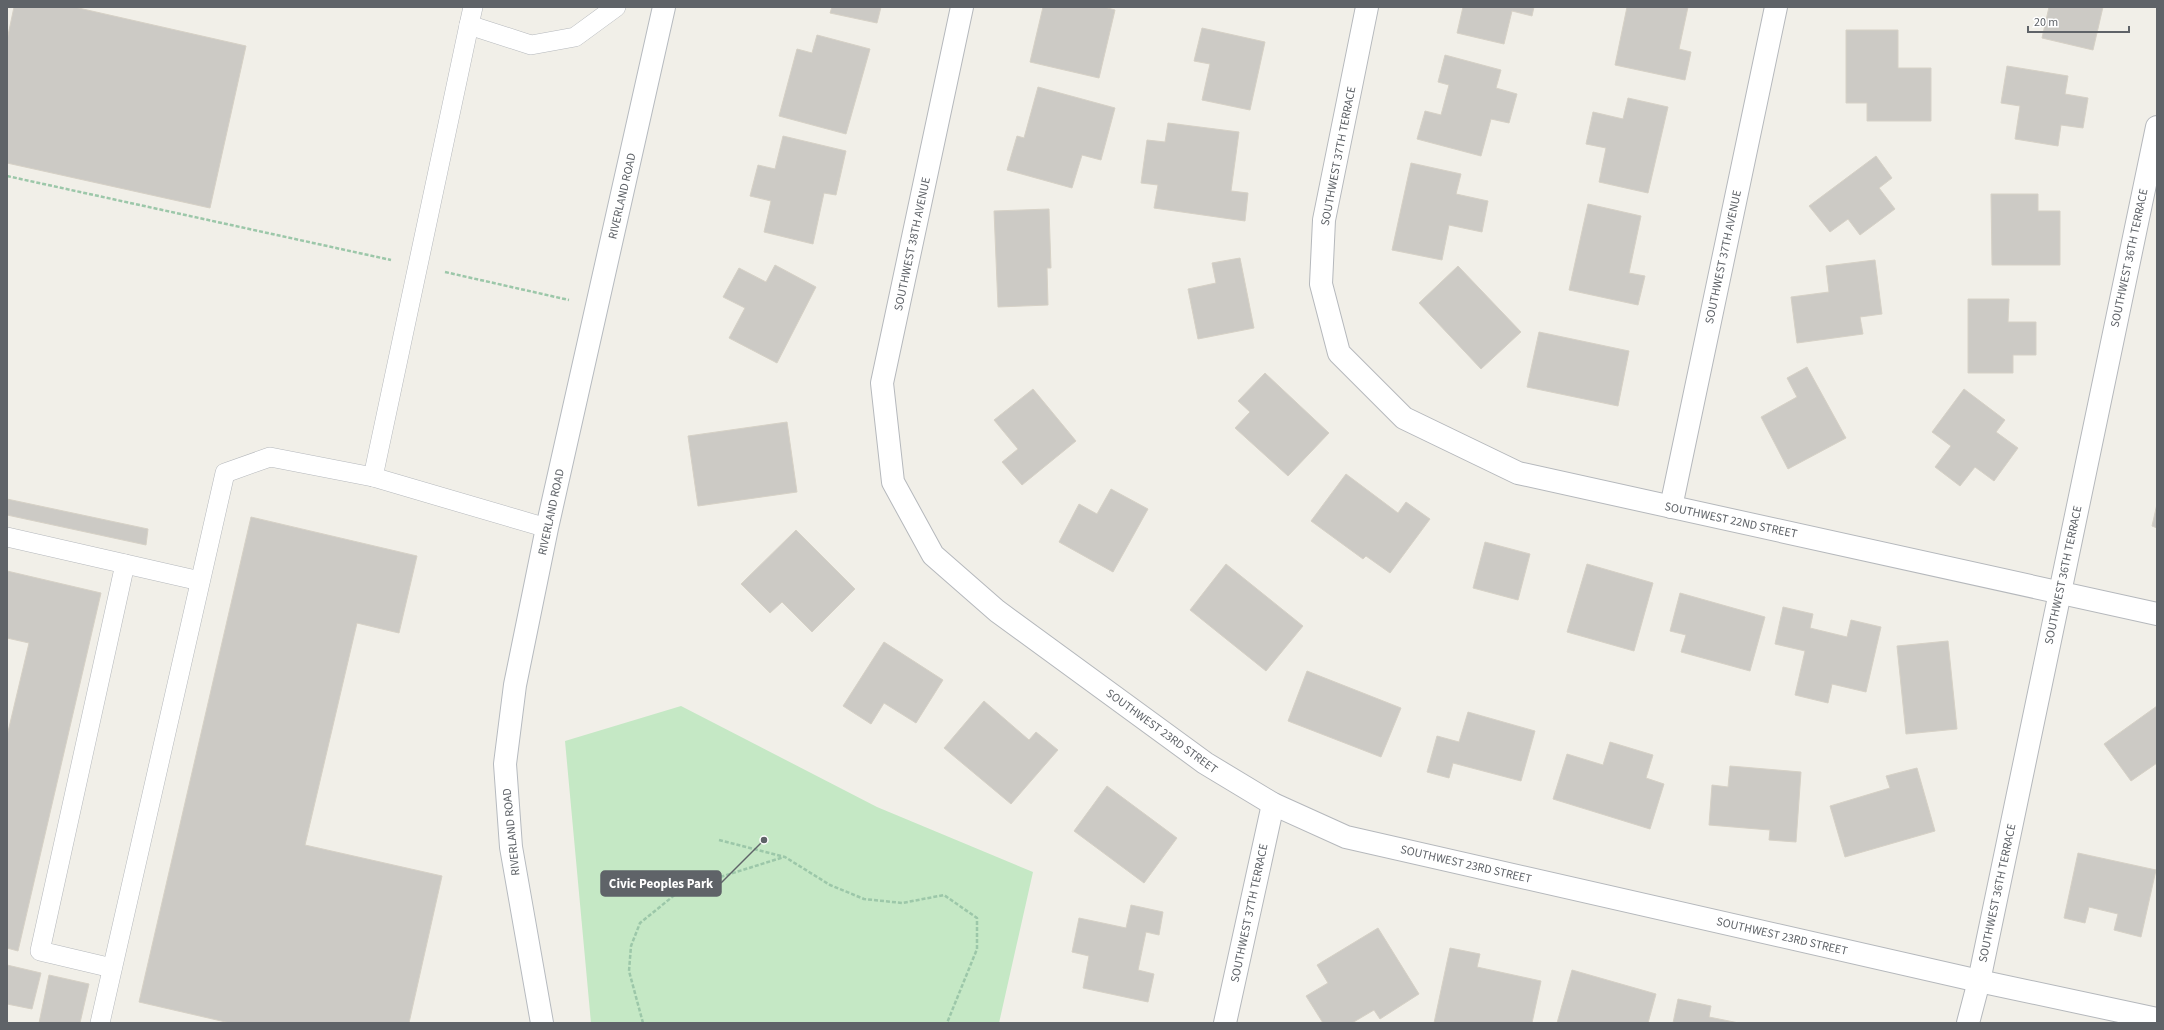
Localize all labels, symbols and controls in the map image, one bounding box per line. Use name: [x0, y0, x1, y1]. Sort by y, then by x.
scale bar: [2028, 8, 2129, 34]
text: 20 m: [2034, 14, 2058, 31]
street label: SOUTHWEST 37TH TERRACE: [1317, 85, 1360, 227]
street label: RIVERLAND ROAD: [604, 151, 641, 241]
street label: SOUTHWEST 38TH AVENUE: [890, 176, 935, 313]
street label: SOUTHWEST 36TH TERRACE: [2106, 187, 2153, 329]
street label: SOUTHWEST 37TH AVENUE: [1701, 189, 1746, 326]
street label: RIVERLAND ROAD: [534, 467, 569, 557]
street label: SOUTHWEST 22ND STREET: [1663, 498, 1799, 543]
street label: SOUTHWEST 36TH TERRACE: [2040, 504, 2087, 646]
street label: SOUTHWEST 23RD STREET: [1102, 685, 1221, 778]
street label: RIVERLAND ROAD: [498, 787, 525, 877]
street label: SOUTHWEST 36TH TERRACE: [1974, 822, 2021, 964]
street label: SOUTHWEST 23RD STREET: [1399, 841, 1534, 888]
street label: SOUTHWEST 37TH TERRACE: [1226, 842, 1273, 984]
callout: Civic Peoples Park: [601, 871, 721, 896]
text: Civic Peoples Park: [609, 875, 714, 893]
street label: SOUTHWEST 23RD STREET: [1715, 913, 1850, 960]

